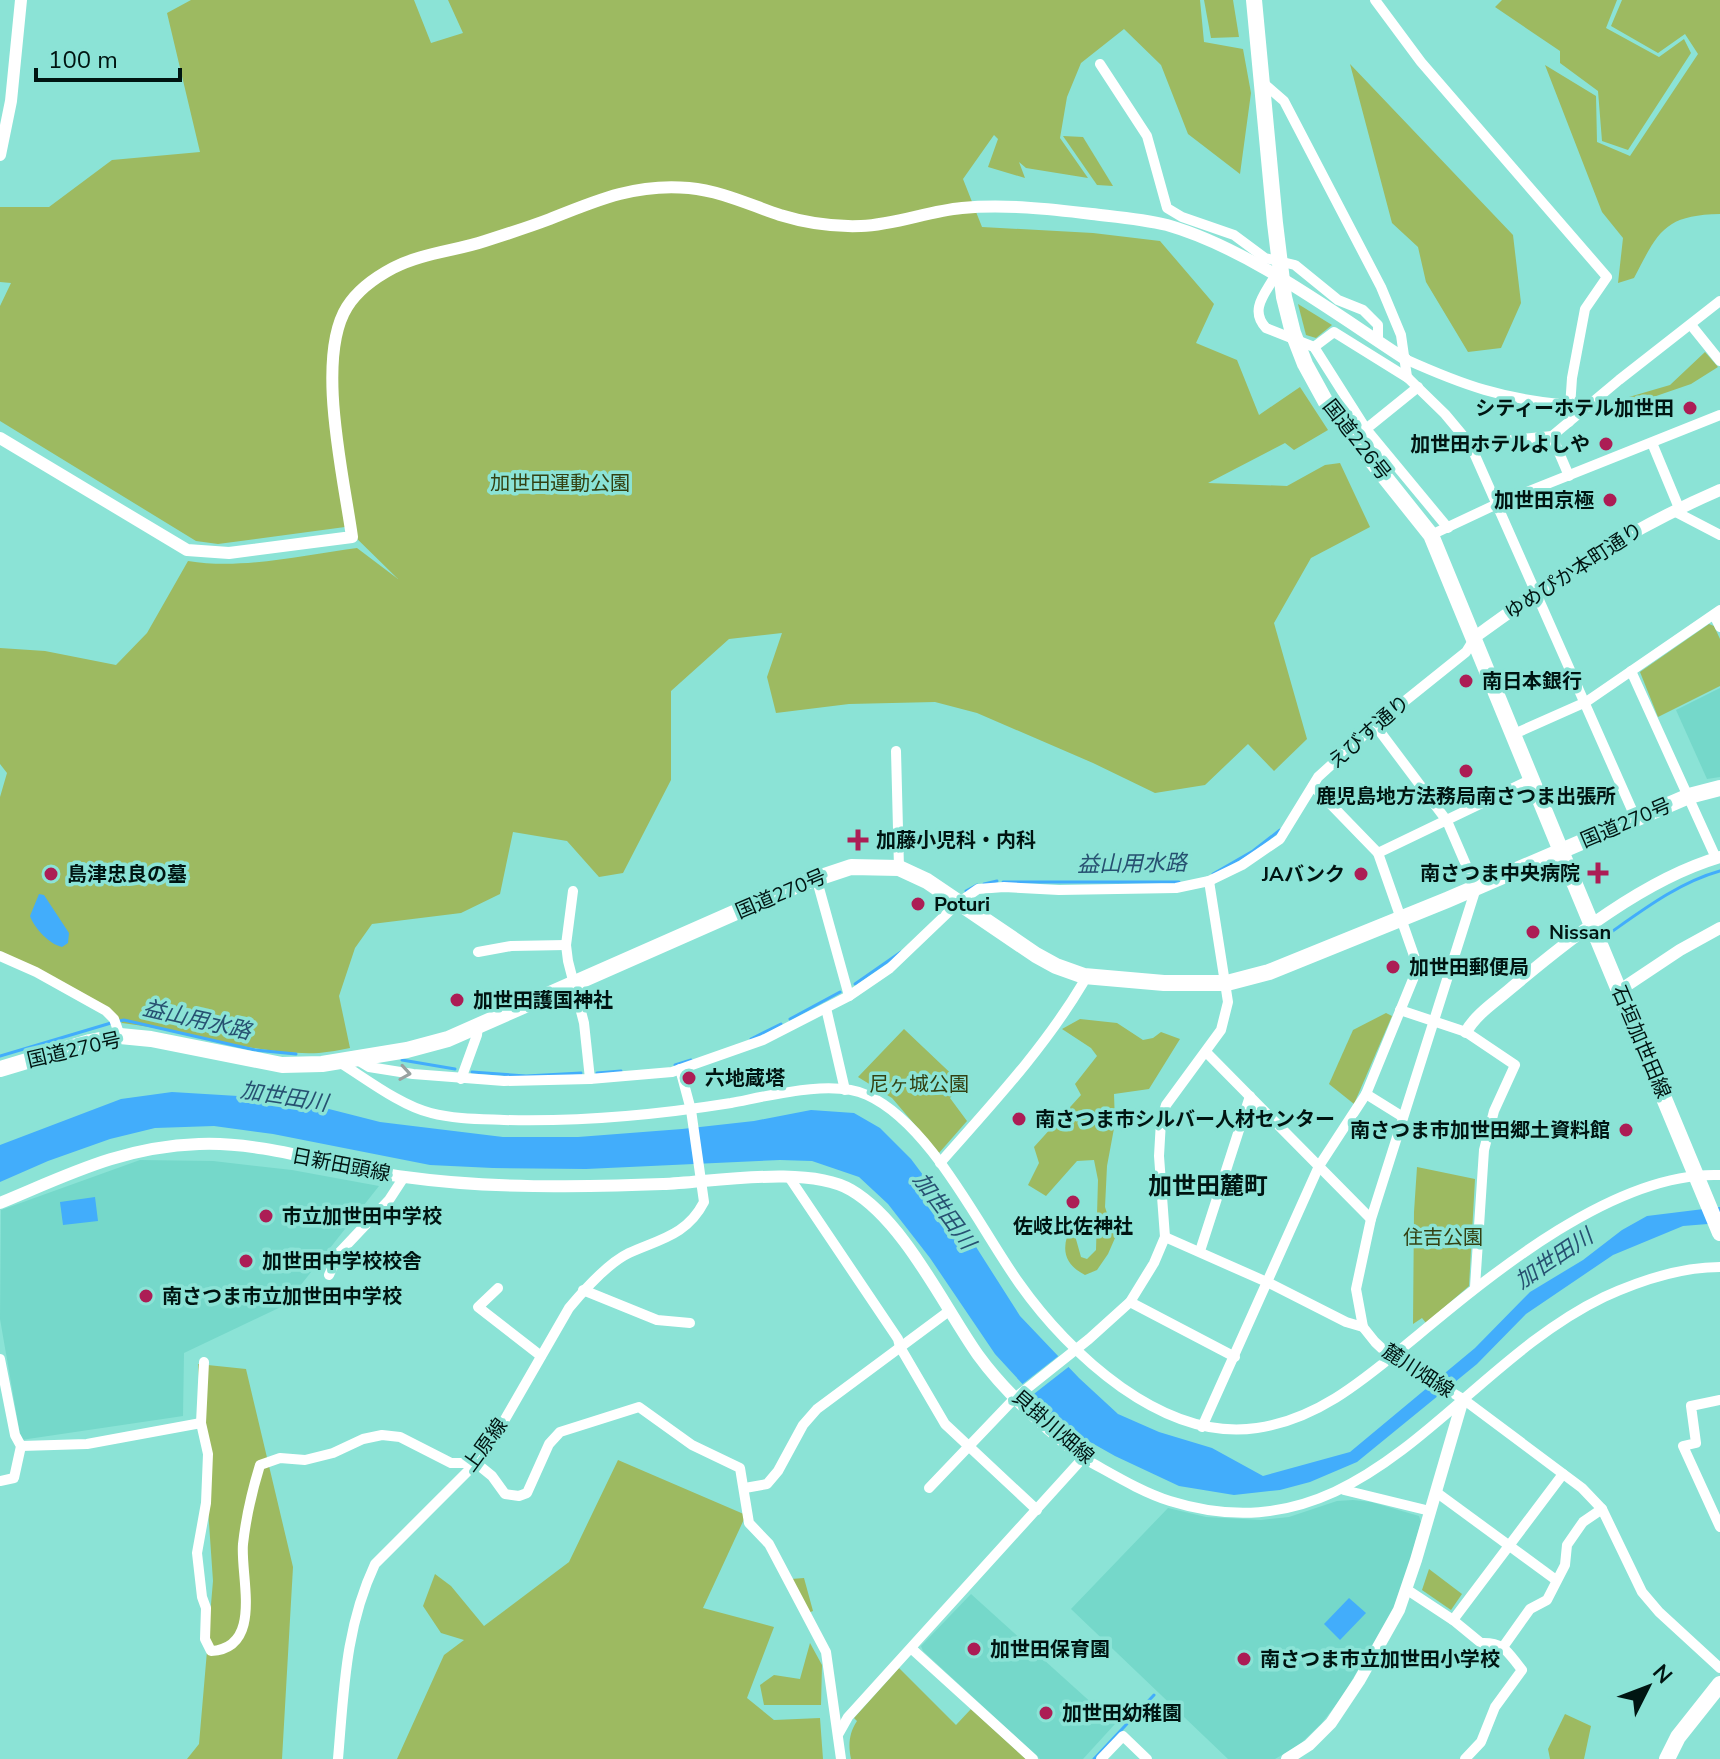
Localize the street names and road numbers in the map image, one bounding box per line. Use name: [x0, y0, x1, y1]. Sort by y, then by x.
street label: 国道226号: [1317, 394, 1397, 486]
street label: ゆめぴか本町通り: [1500, 516, 1648, 626]
street label: えびす通り: [1322, 689, 1416, 775]
street label: 国道270号: [1577, 792, 1675, 854]
street label: 国道270号: [732, 863, 830, 925]
street label: 石垣加世田線: [1605, 981, 1677, 1103]
street label: 国道270号: [24, 1026, 124, 1074]
street label: 日新田頭線: [289, 1142, 393, 1188]
street label: 麓川畑線: [1377, 1338, 1459, 1404]
street label: 貝掛川畑線: [1006, 1384, 1100, 1470]
street label: 上原線: [456, 1413, 514, 1477]

